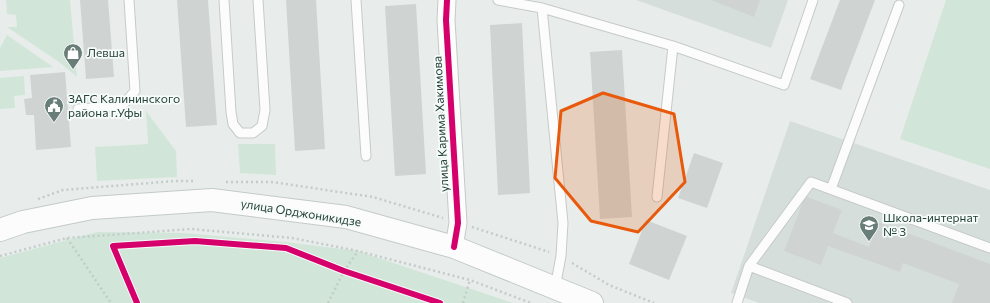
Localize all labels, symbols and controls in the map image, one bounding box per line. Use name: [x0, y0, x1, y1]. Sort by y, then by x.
shop icon: Левша: [62, 42, 84, 70]
place label: Левша: [87, 45, 125, 59]
street label: улица Карима Хакимова: [429, 56, 451, 192]
place label: ЗАГС Калининского района г.Уфы: [68, 91, 180, 119]
public building icon: ЗАГС Калининского района г.Уфы: [43, 95, 65, 123]
street label: улица Орджоникидзе: [240, 196, 362, 228]
place label: Школа-интернат № 3: [883, 210, 979, 238]
school or university icon: Школа-интернат № 3: [858, 214, 880, 242]

